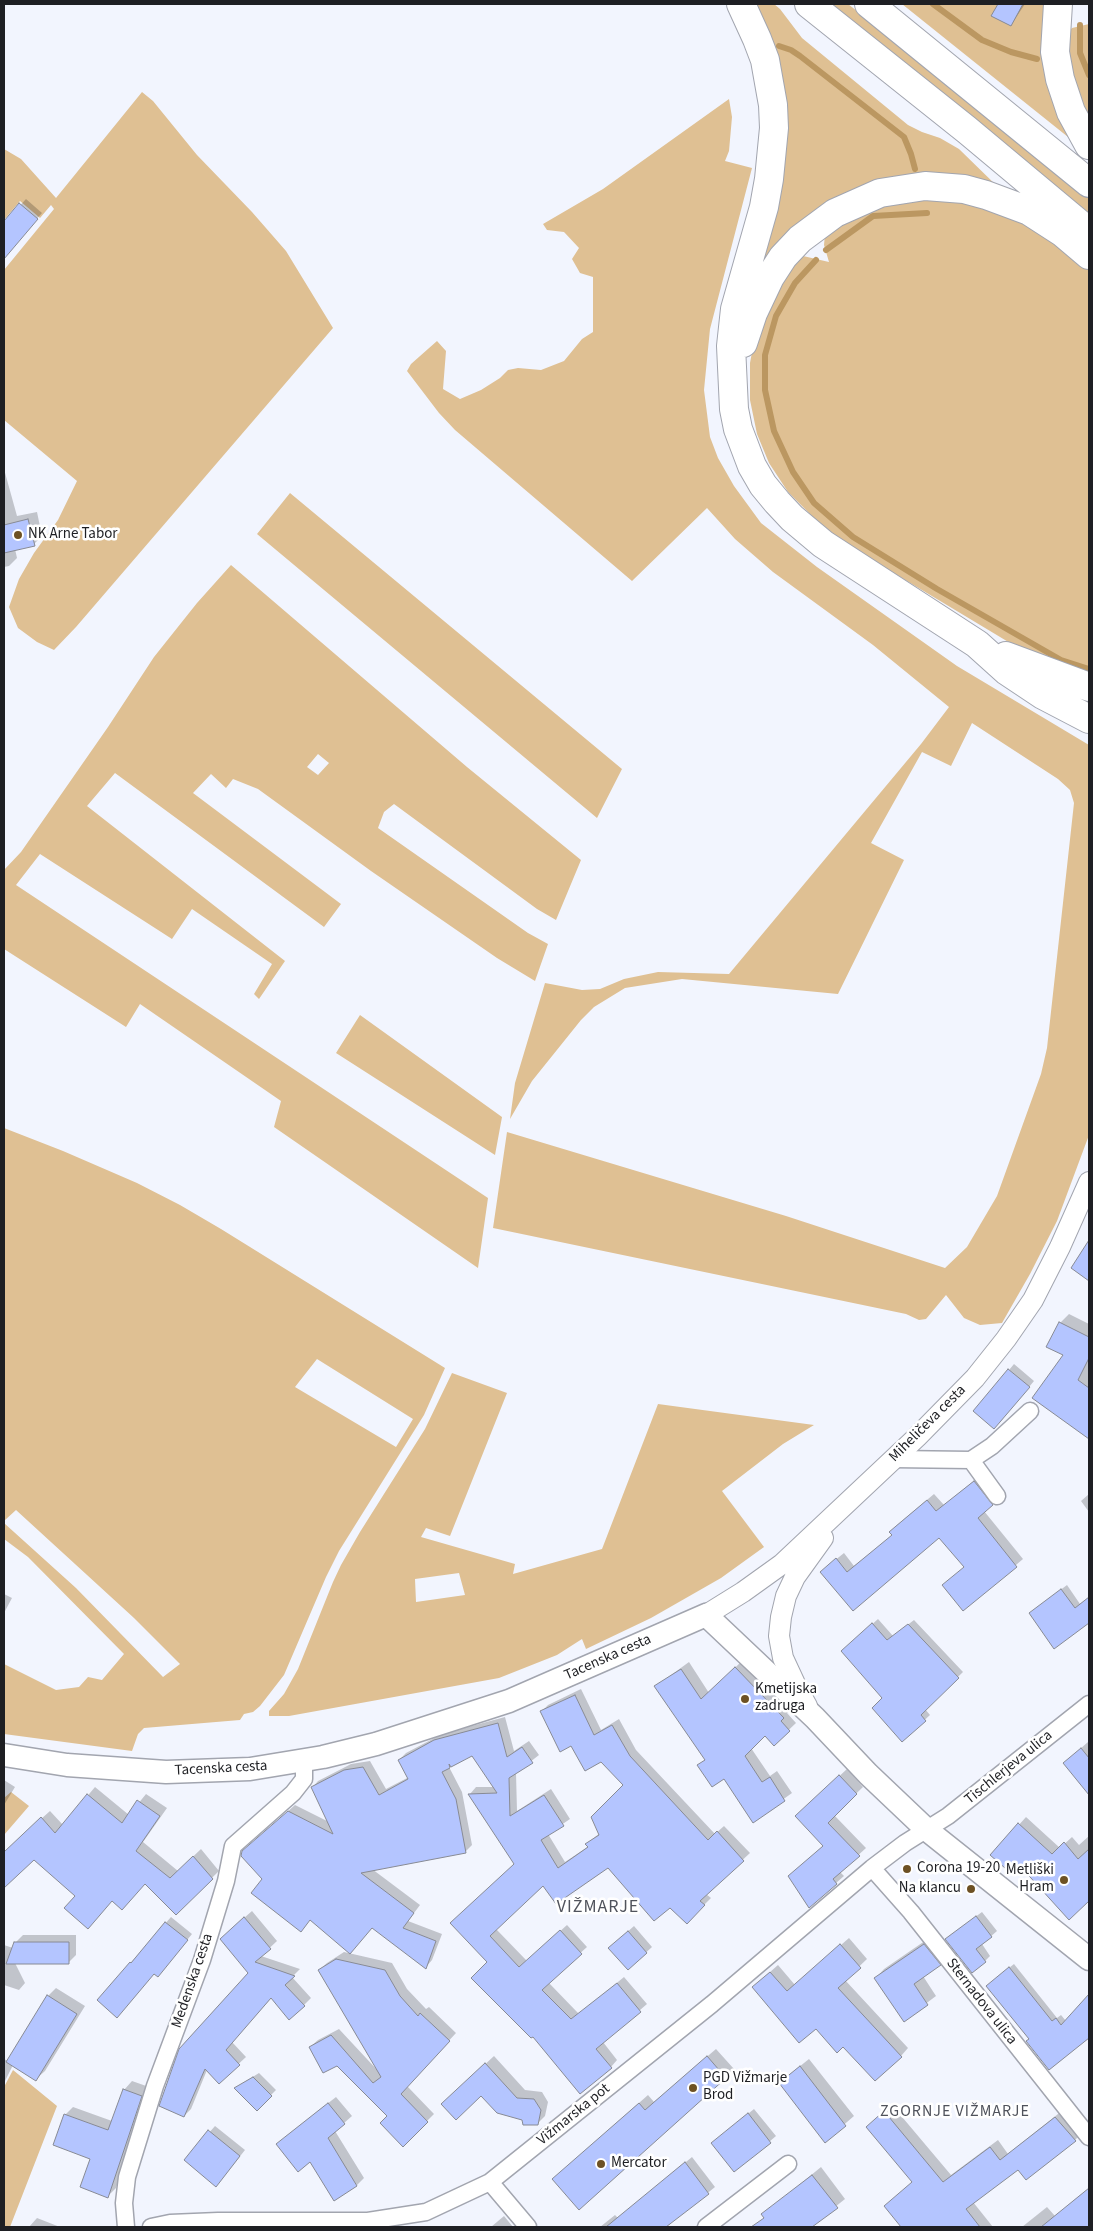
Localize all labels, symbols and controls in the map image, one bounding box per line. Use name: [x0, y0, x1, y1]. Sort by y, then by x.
place label: NK Arne Tabor: [28, 526, 118, 544]
marker: NK Arne Tabor: [12, 529, 24, 541]
street label: Miheličeva cesta: [886, 1382, 970, 1466]
street label: Tacenska cesta: [562, 1631, 654, 1685]
place label: Kmetijska zadruga: [755, 1681, 817, 1716]
marker: Kmetijska zadruga: [739, 1693, 751, 1705]
street label: Tischlerjeva ulica: [961, 1727, 1057, 1809]
street label: Tacenska cesta: [174, 1758, 268, 1780]
place label: Corona 19-20: [917, 1860, 1000, 1878]
place label: Metliški Hram: [1006, 1862, 1054, 1897]
marker: Corona 19-20: [901, 1863, 913, 1875]
marker: Metliški Hram: [1058, 1874, 1070, 1886]
place label: Na klancu: [899, 1880, 961, 1898]
marker: Na klancu: [965, 1883, 977, 1895]
district label: VIŽMARJE: [556, 1897, 640, 1919]
street label: Medenska cesta: [168, 1931, 218, 2031]
street label: Sternadova ulica: [942, 1955, 1020, 2049]
place label: PGD Vižmarje Brod: [703, 2070, 787, 2105]
street label: Vižmarska pot: [534, 2080, 614, 2150]
marker: PGD Vižmarje Brod: [687, 2082, 699, 2094]
district label: ZGORNJE VIŽMARJE: [878, 2102, 1032, 2122]
place label: Mercator: [611, 2155, 667, 2173]
marker: Mercator: [595, 2158, 607, 2170]

